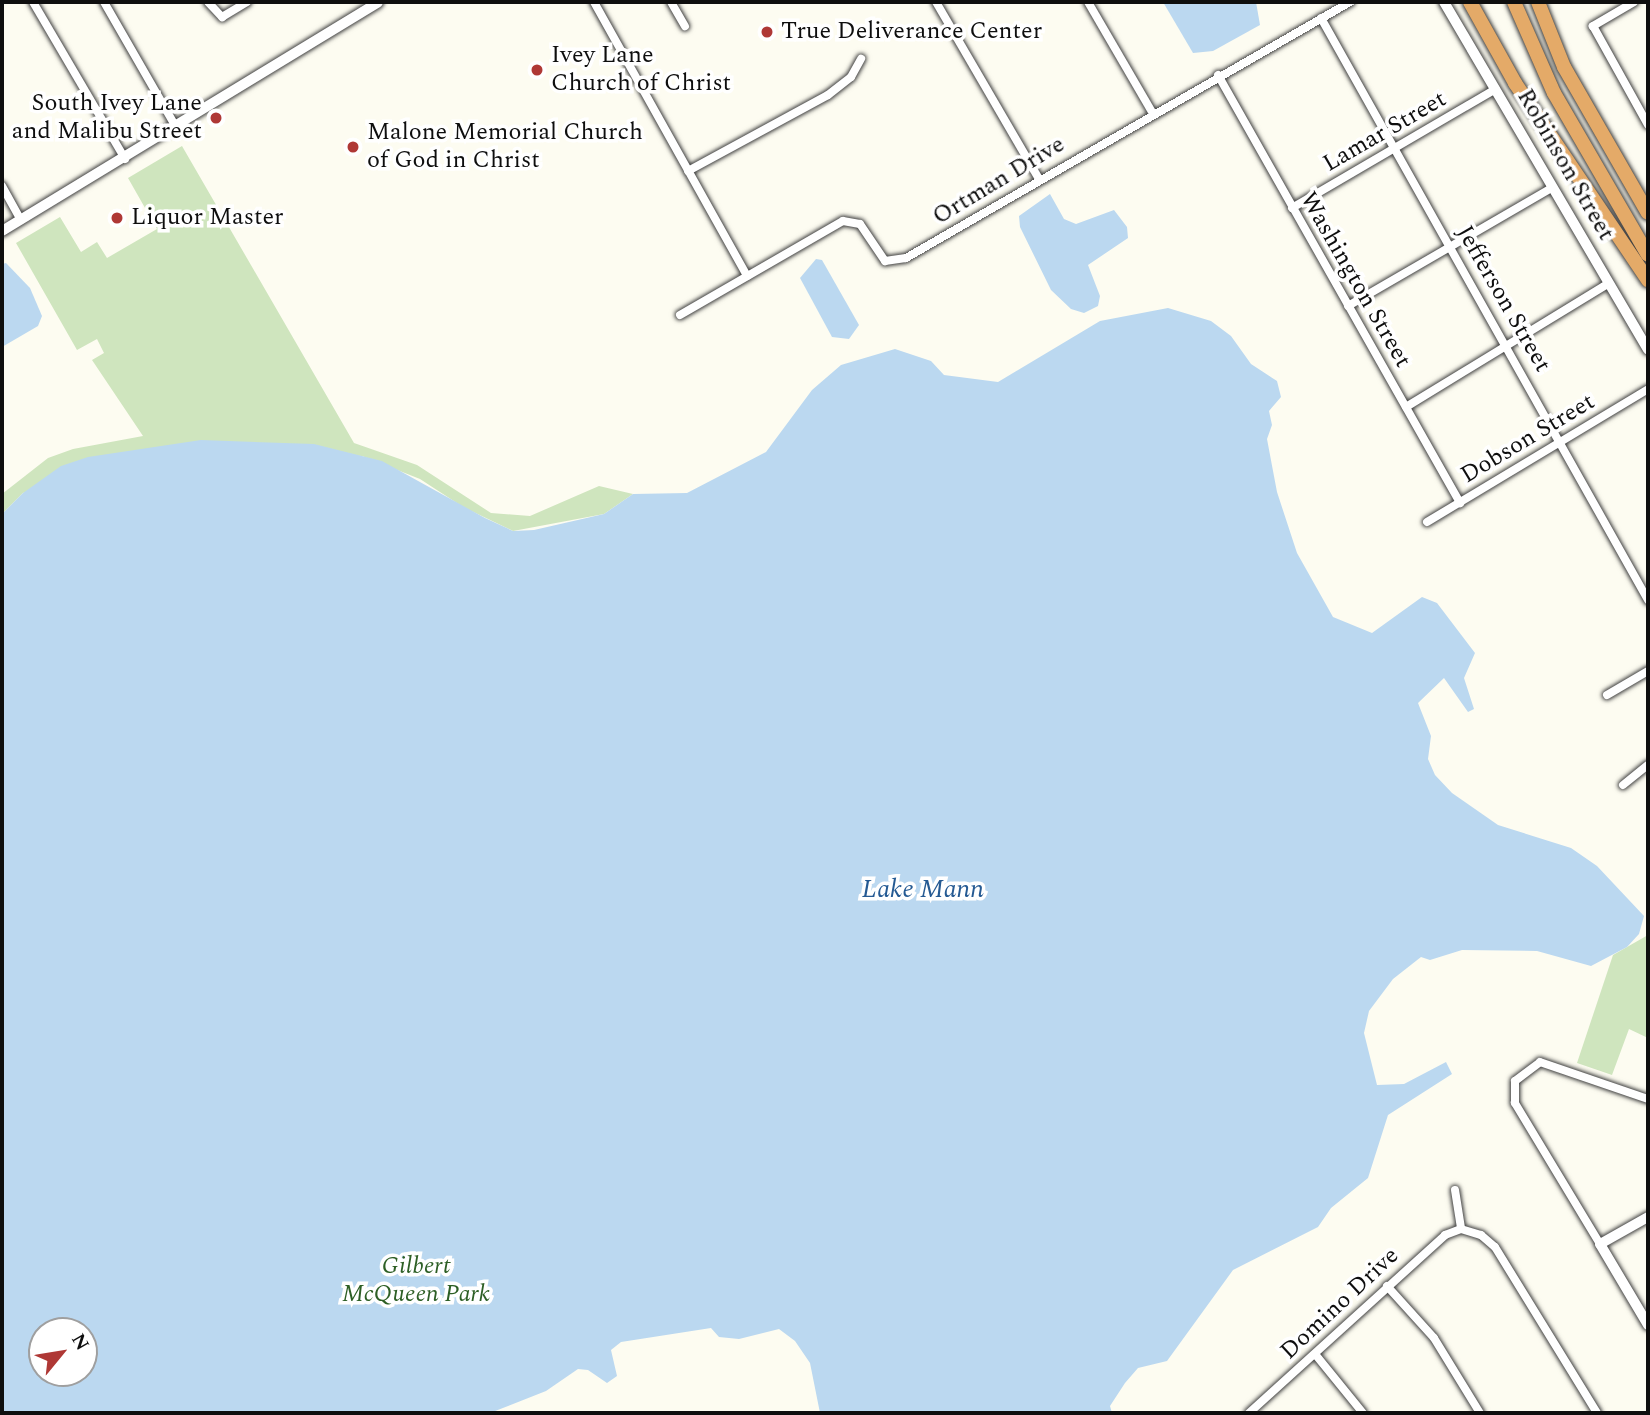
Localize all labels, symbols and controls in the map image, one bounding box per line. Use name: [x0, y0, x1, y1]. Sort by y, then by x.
place label: True Deliverance Center: [781, 18, 1042, 46]
marker: True Deliverance Center: [759, 24, 775, 40]
place label: Ivey Lane Church of Christ: [551, 42, 731, 98]
marker: Ivey Lane Church of Christ: [529, 62, 545, 78]
street label: Robinson Street: [1510, 84, 1620, 246]
street label: Lamar Street: [1318, 85, 1452, 179]
place label: South Ivey Lane and Malibu Street: [12, 90, 202, 146]
marker: South Ivey Lane and Malibu Street: [208, 110, 224, 126]
place label: Malone Memorial Church of God in Christ: [367, 119, 643, 175]
street label: Ortman Drive: [928, 130, 1070, 232]
marker: Malone Memorial Church of God in Christ: [345, 139, 361, 155]
street label: Washington Street: [1293, 187, 1417, 373]
place label: Liquor Master: [131, 204, 284, 232]
marker: Liquor Master: [109, 210, 125, 226]
street label: Jefferson Street: [1449, 221, 1557, 377]
street label: Dobson Street: [1456, 388, 1600, 490]
water label: Lake Mann: [862, 874, 984, 906]
street label: Domino Drive: [1275, 1242, 1405, 1366]
park label: Gilbert McQueen Park: [342, 1253, 490, 1309]
north arrow: [28, 1317, 98, 1387]
text: N: [63, 1328, 96, 1356]

